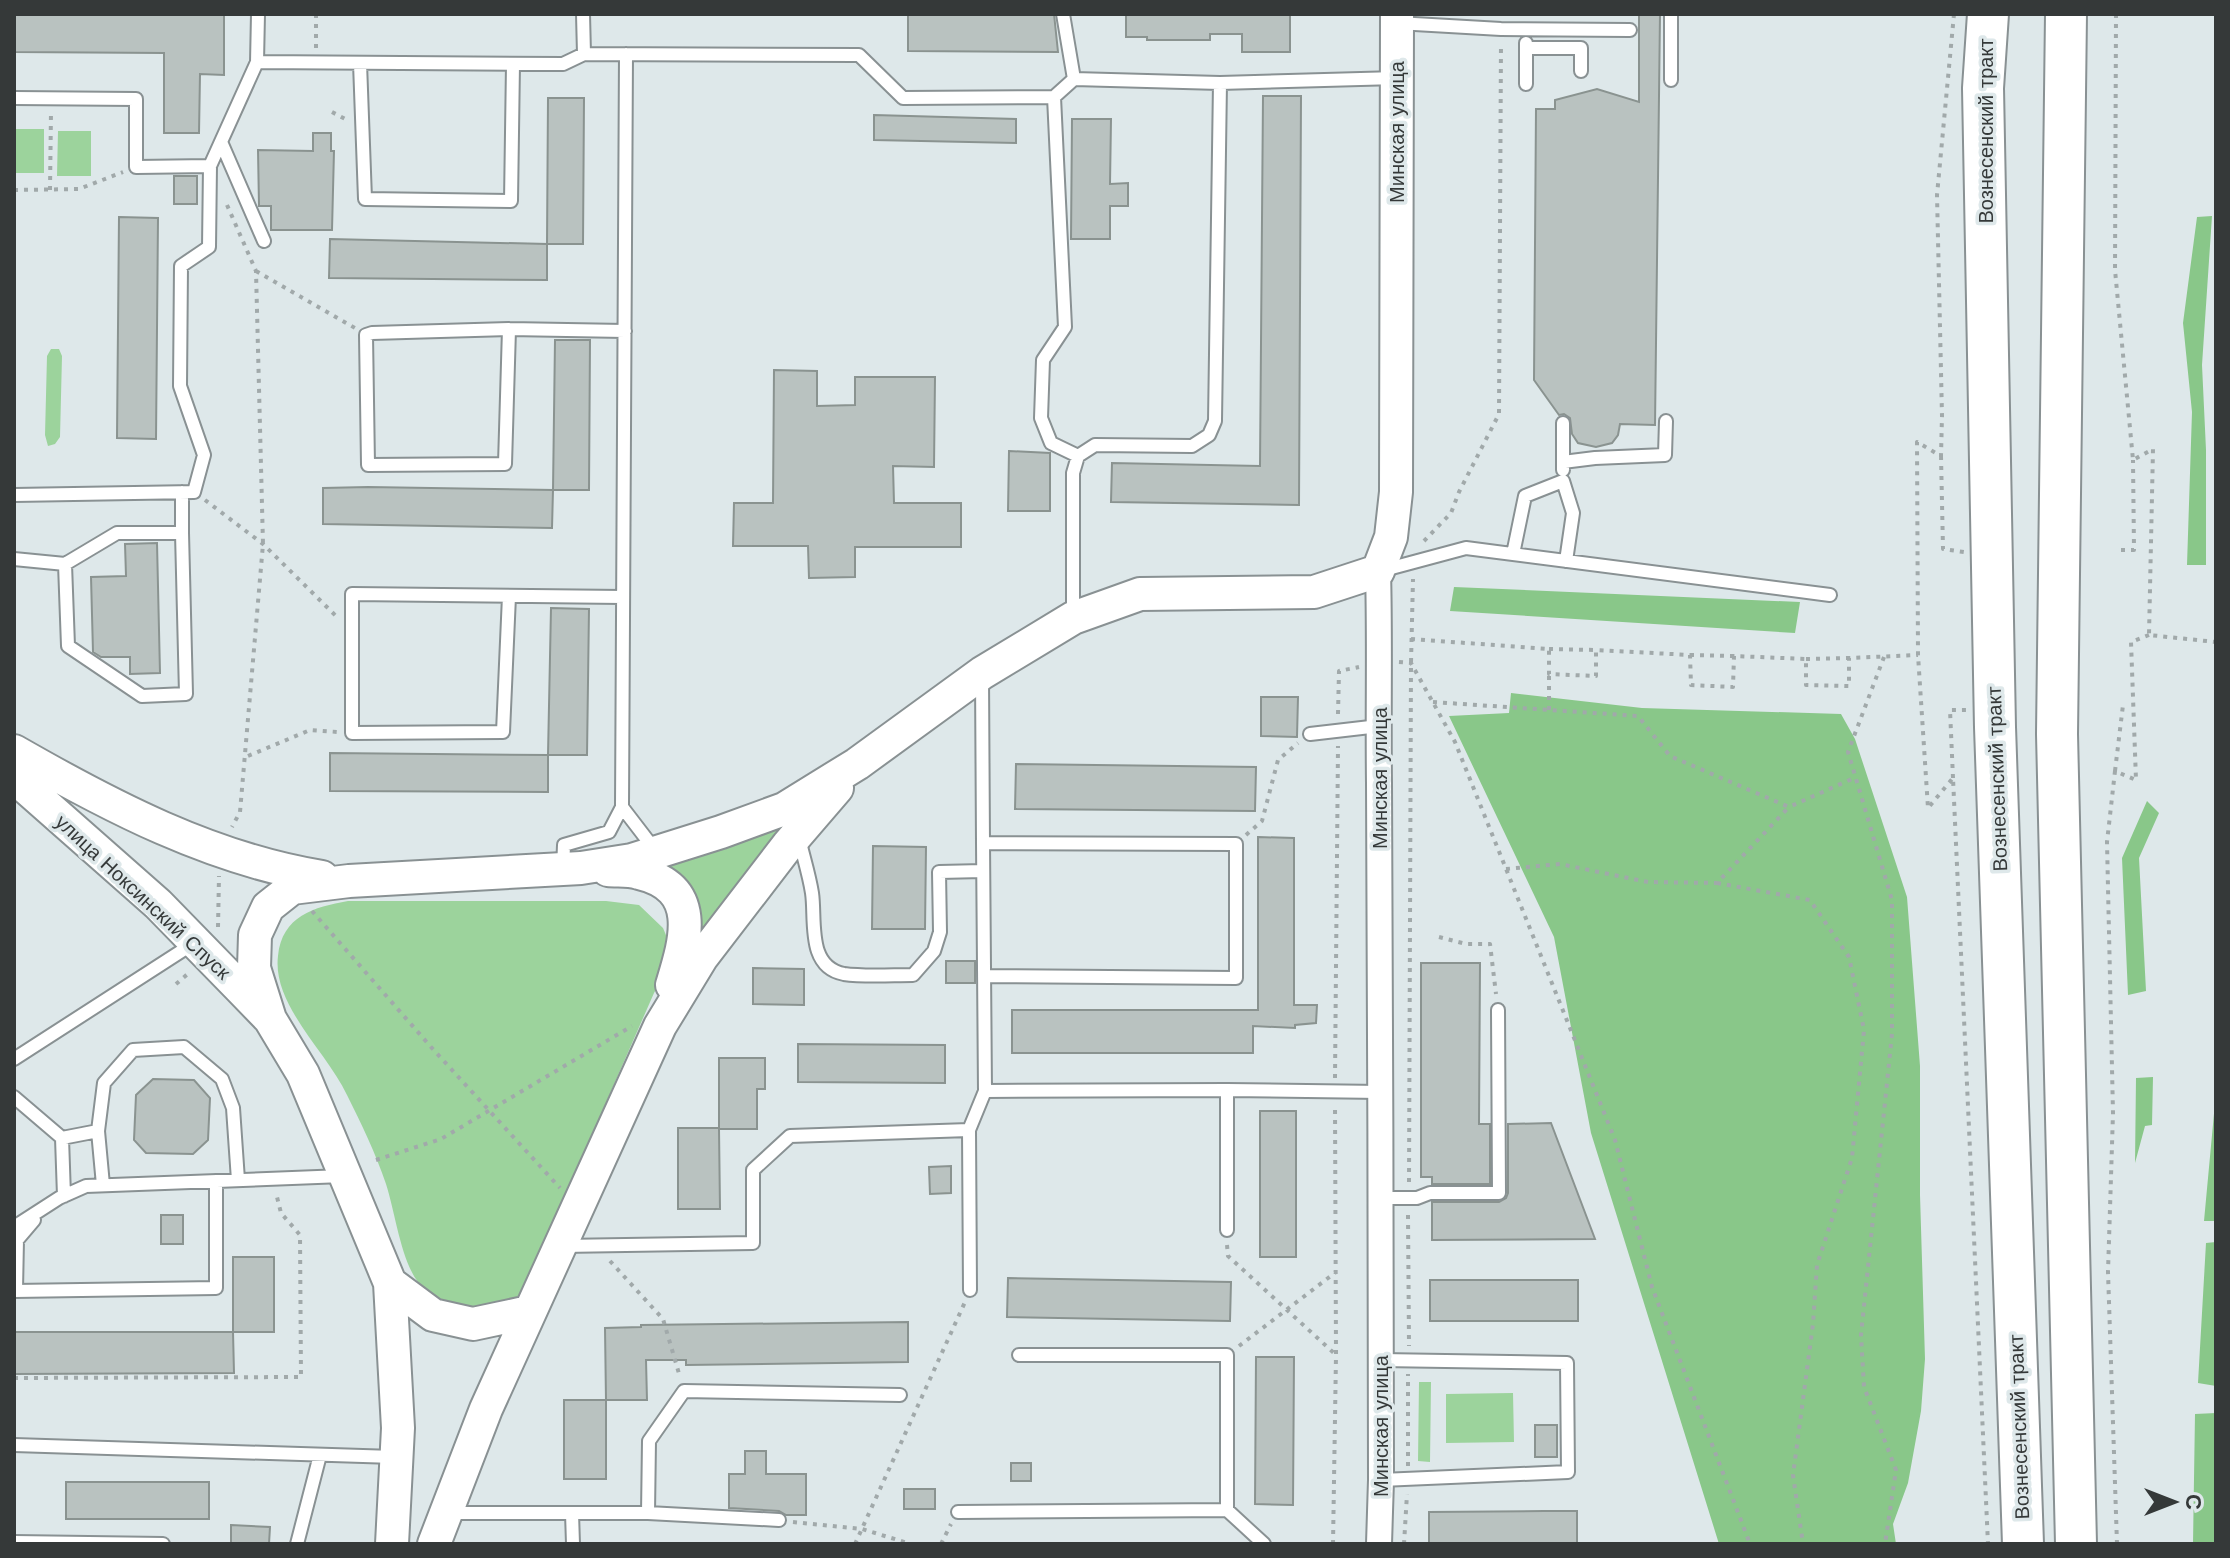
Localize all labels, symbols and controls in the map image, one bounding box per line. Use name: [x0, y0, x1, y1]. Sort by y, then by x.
street label: Вознесенский тракт: [1974, 38, 1998, 224]
street label: Минская улица: [1385, 60, 1409, 203]
street label: Вознесенский тракт: [1982, 686, 2012, 872]
street label: Минская улица: [1368, 706, 1392, 849]
street label: улица Ноксинский Спуск: [51, 810, 236, 984]
street label: Вознесенский тракт: [2004, 1334, 2034, 1520]
street label: Минская улица: [1369, 1354, 1393, 1497]
north arrow: [2134, 1462, 2214, 1542]
text: С: [2181, 1494, 2206, 1510]

